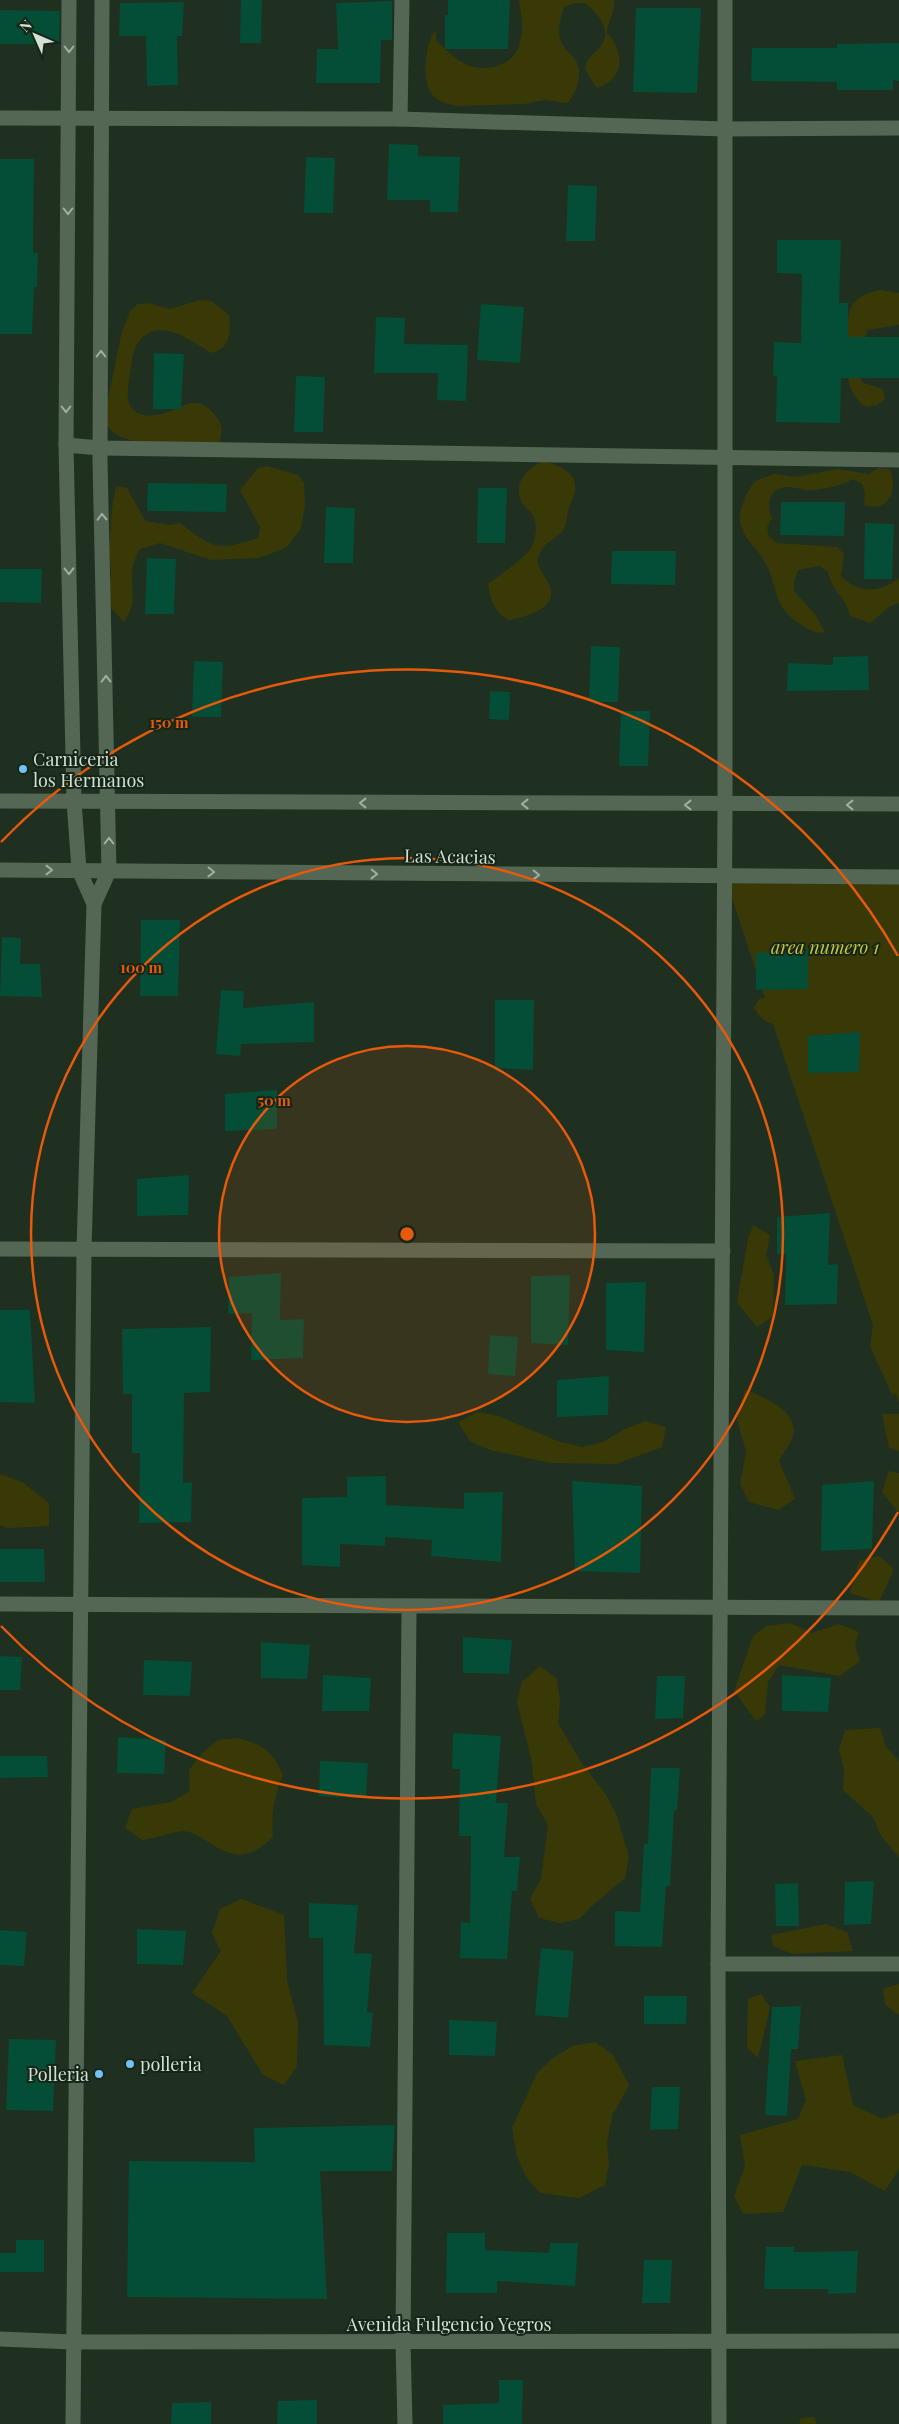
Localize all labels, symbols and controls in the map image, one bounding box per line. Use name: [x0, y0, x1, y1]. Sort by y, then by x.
north arrow: [10, 10, 60, 60]
text: N: [15, 15, 36, 36]
one-way arrow: [64, 45, 74, 53]
one-way arrow: [63, 208, 73, 215]
one-way arrow: [96, 350, 106, 358]
one-way arrow: [61, 405, 72, 413]
one-way arrow: [97, 512, 107, 520]
one-way arrow: [64, 568, 74, 575]
one-way arrow: [101, 675, 111, 682]
text: 150 m: [149, 712, 189, 732]
place label: Carniceria los Hermanos: [33, 747, 144, 792]
marker: Carniceria los Hermanos: [17, 763, 29, 775]
one-way arrow: [359, 798, 366, 808]
one-way arrow: [521, 799, 529, 809]
one-way arrow: [684, 800, 692, 810]
one-way arrow: [846, 800, 854, 810]
one-way arrow: [104, 837, 114, 845]
street label: Las Acacias: [404, 843, 496, 869]
one-way arrow: [45, 865, 53, 875]
one-way arrow: [208, 867, 215, 877]
one-way arrow: [370, 869, 378, 879]
one-way arrow: [532, 870, 540, 880]
park label: area numero 1: [771, 935, 879, 959]
text: 100 m: [120, 957, 163, 977]
text: 50 m: [257, 1090, 291, 1110]
centre of rings: [398, 1225, 416, 1243]
place label: polleria: [140, 2052, 202, 2076]
marker: polleria: [124, 2058, 136, 2070]
place label: Polleria: [28, 2062, 89, 2086]
marker: Polleria: [93, 2068, 105, 2080]
street label: Avenida Fulgencio Yegros: [345, 2312, 552, 2336]

